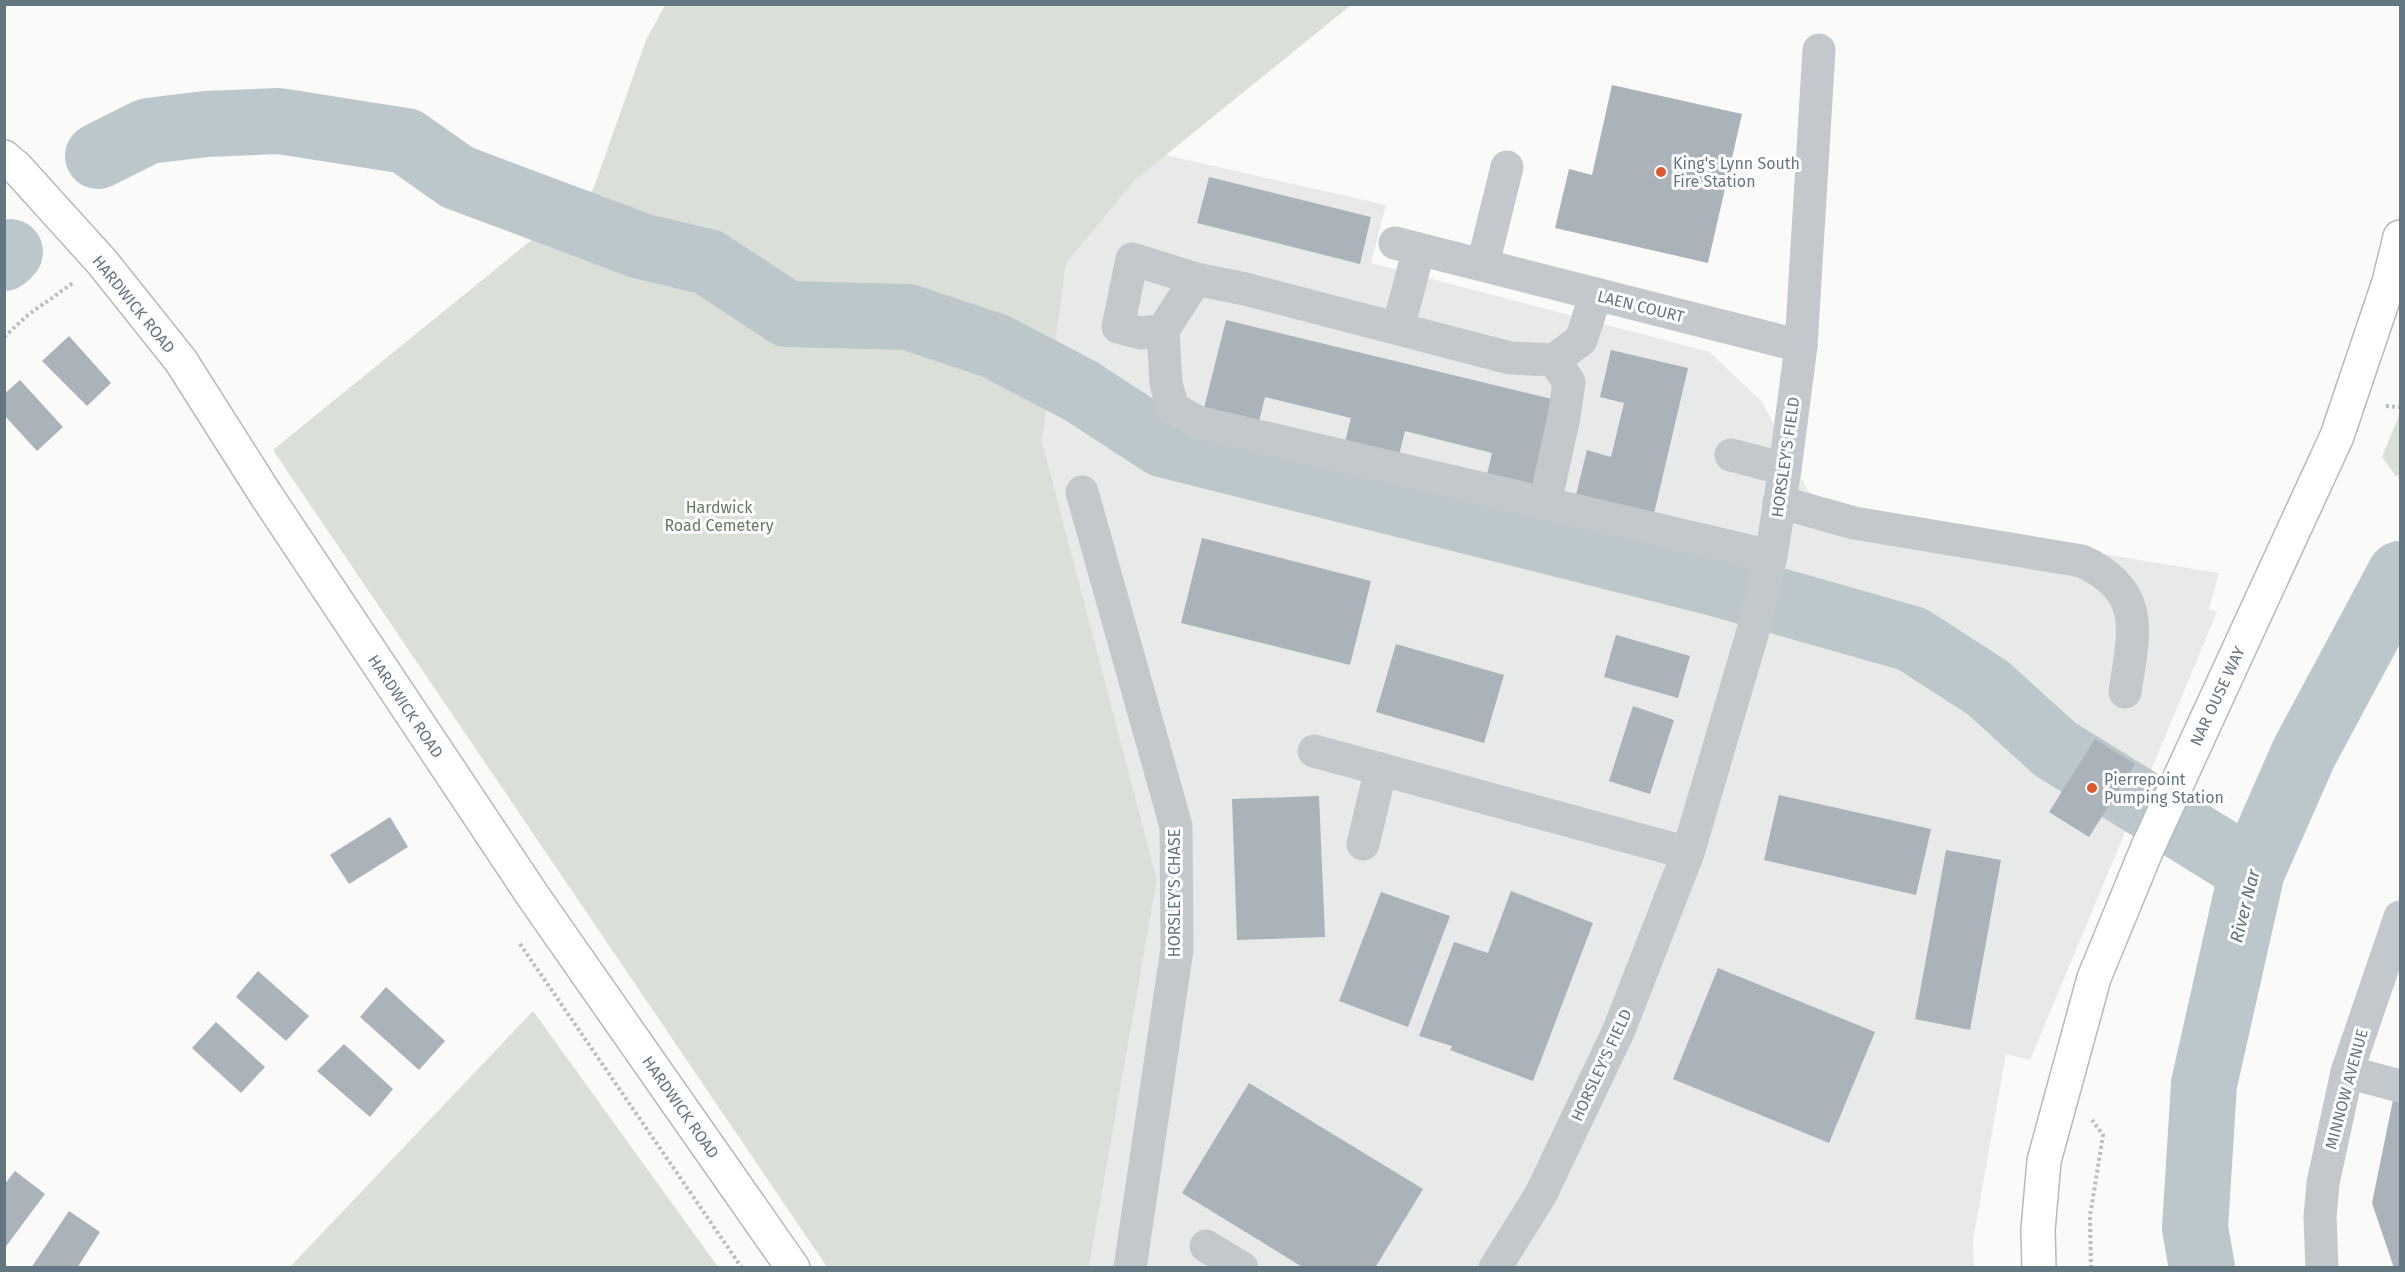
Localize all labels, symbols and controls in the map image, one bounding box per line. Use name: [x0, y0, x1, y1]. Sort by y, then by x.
place label: King's Lynn South Fire Station: [1673, 154, 1800, 191]
marker: King's Lynn South Fire Station: [1654, 165, 1668, 179]
street label: HARDWICK ROAD: [88, 252, 179, 357]
street label: LAEN COURT: [1595, 287, 1687, 327]
street label: HORSLEY'S FIELD: [1768, 396, 1803, 519]
park label: Hardwick Road Cemetery: [664, 498, 774, 535]
street label: NAR OUSE WAY: [2186, 643, 2249, 749]
street label: HARDWICK ROAD: [364, 651, 447, 762]
place label: Pierrepoint Pumping Station: [2104, 770, 2224, 807]
marker: Pierrepoint Pumping Station: [2085, 781, 2099, 795]
street label: HORSLEY'S CHASE: [1165, 829, 1184, 957]
water label: River Nar: [2225, 866, 2265, 945]
street label: HORSLEY'S FIELD: [1567, 1006, 1636, 1124]
street label: MINNOW AVENUE: [2321, 1027, 2372, 1151]
street label: HARDWICK ROAD: [638, 1052, 723, 1162]

